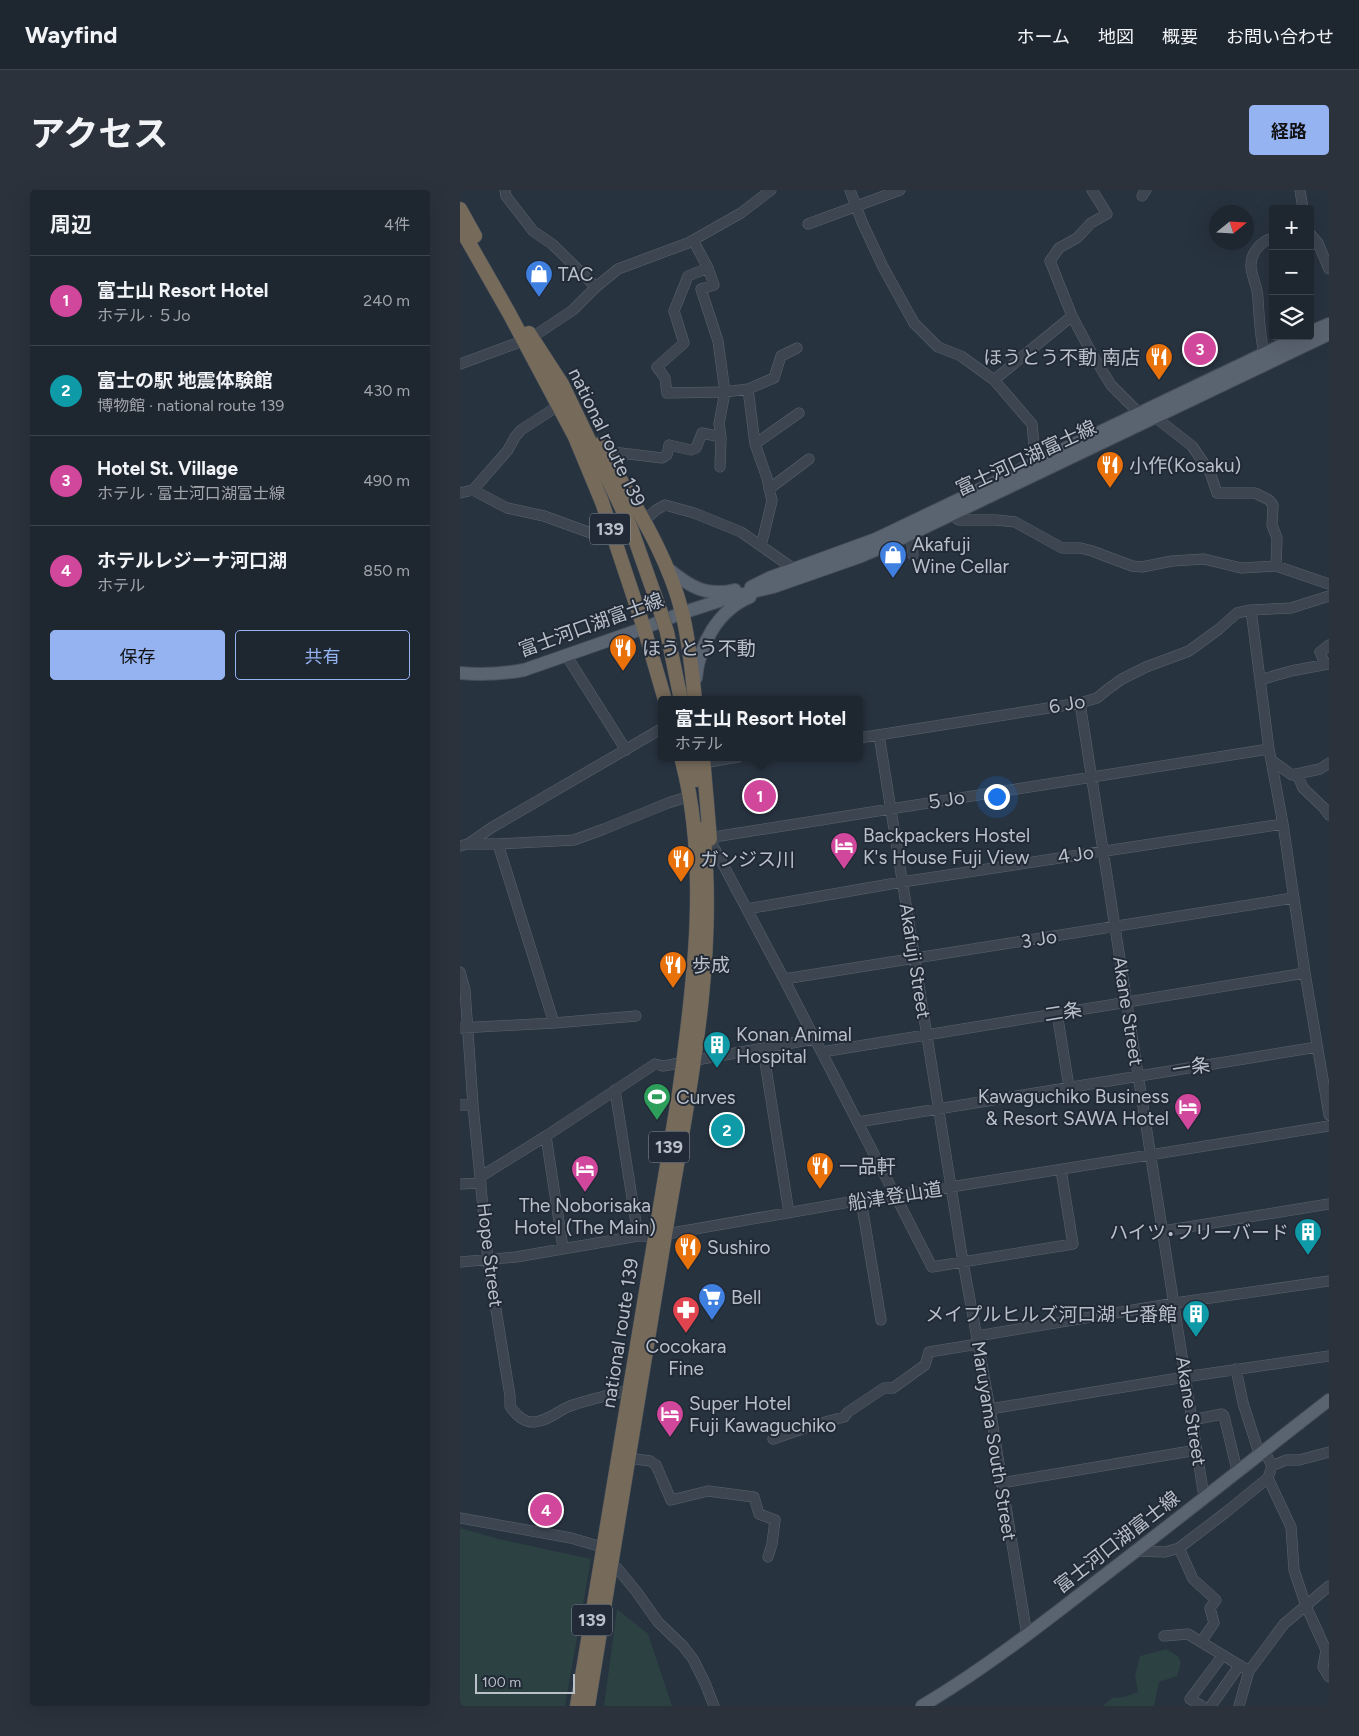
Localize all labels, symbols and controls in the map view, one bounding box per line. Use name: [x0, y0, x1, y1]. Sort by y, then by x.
text: Wayfind: [25, 20, 118, 49]
text: ホーム: [1017, 26, 1070, 48]
text: 地図: [1098, 26, 1134, 48]
text: 概要: [1162, 26, 1198, 48]
text: お問い合わせ: [1226, 26, 1334, 48]
button: 経路: [1249, 105, 1329, 155]
text: アクセス: [30, 113, 168, 155]
north arrow: [1209, 205, 1254, 250]
map controls: [1269, 205, 1314, 340]
button: +: [1269, 205, 1314, 250]
text: 周辺: [50, 212, 92, 237]
text: 4件: [384, 215, 410, 234]
button: −: [1269, 250, 1314, 295]
shop icon: TAC: [524, 259, 554, 298]
place label: TAC: [558, 263, 594, 286]
text: 富士山 Resort Hotel: [97, 279, 269, 302]
text: 1: [63, 291, 69, 310]
text: 240 m: [363, 291, 410, 310]
button: layers: [1269, 295, 1314, 340]
text: ホテル · ５Jo: [97, 306, 191, 325]
pin: 3: [1184, 330, 1216, 368]
restaurant icon: ほうとう不動 南店: [1144, 342, 1174, 381]
place label: ほうとう不動 南店: [983, 346, 1140, 369]
street label: national route 139: [564, 364, 650, 510]
text: 富士の駅 地震体験館: [97, 369, 273, 392]
text: 2: [61, 381, 71, 400]
text: 430 m: [364, 381, 410, 400]
text: 博物館 · national route 139: [97, 396, 284, 415]
street label: 富士河口湖富士線: [952, 415, 1100, 501]
restaurant icon: 小作(Kosaku): [1095, 450, 1125, 489]
place label: 小作(Kosaku): [1129, 454, 1241, 477]
text: Hotel St. Village: [97, 457, 238, 480]
text: 3: [62, 471, 70, 490]
text: 490 m: [363, 471, 410, 490]
text: ホテル · 富士河口湖富士線: [97, 484, 285, 503]
road number: 139: [590, 514, 630, 544]
place label: Akafuji Wine Cellar: [912, 533, 1009, 578]
shop icon: Akafuji Wine Cellar: [878, 540, 908, 579]
text: ホテルレジーナ河口湖: [97, 549, 287, 572]
text: 4: [61, 561, 71, 580]
text: 850 m: [363, 561, 410, 580]
text: ホテル: [97, 576, 145, 595]
street label: 富士河口湖富士線: [516, 588, 666, 662]
button: 保存: [50, 630, 225, 680]
button: 共有: [235, 630, 410, 680]
restaurant icon: ほうとう不動: [608, 633, 638, 672]
place label: ほうとう不動: [642, 637, 756, 660]
street label: 6 Jo: [1047, 690, 1087, 718]
popup: [658, 696, 863, 761]
text: 富士山 Resort Hotel: [675, 707, 846, 730]
text: ホテル: [675, 734, 723, 753]
pin: 1: [744, 777, 776, 815]
your location: [984, 784, 1010, 810]
street label: ５Jo: [924, 786, 966, 814]
place label: Backpackers Hostel K's House Fuji View: [863, 824, 1030, 869]
hotel icon: Backpackers Hostel K's House Fuji View: [829, 831, 859, 870]
street label: ４Jo: [1053, 841, 1095, 869]
restaurant icon: ガンジス川: [666, 844, 696, 883]
place label: ガンジス川: [700, 848, 795, 871]
street label: Akafuji Street: [895, 902, 935, 1020]
street label: 3 Jo: [1019, 925, 1059, 953]
restaurant icon: 歩成: [658, 950, 688, 989]
place label: 歩成: [692, 954, 730, 977]
street label: Akane Street: [1108, 955, 1148, 1067]
street label: 二条: [1042, 998, 1084, 1026]
place label: Konan Animal Hospital: [736, 1023, 852, 1068]
building icon: Konan Animal Hospital: [702, 1030, 732, 1069]
street label: 一条: [1170, 1053, 1212, 1081]
sports icon: Curves: [642, 1082, 672, 1121]
place label: Kawaguchiko Business & Resort SAWA Hotel: [978, 1085, 1169, 1130]
place label: Curves: [676, 1086, 736, 1109]
hotel icon: Kawaguchiko Business & Resort SAWA Hotel: [1173, 1092, 1203, 1131]
pin: 2: [711, 1111, 743, 1149]
road number: 139: [649, 1132, 689, 1162]
restaurant icon: 一品軒: [805, 1151, 835, 1190]
hotel icon: The Noborisaka Hotel (The Main): [570, 1154, 600, 1193]
place label: 一品軒: [839, 1155, 896, 1178]
street label: 船津登山道: [846, 1177, 944, 1215]
place label: The Noborisaka Hotel (The Main): [514, 1194, 656, 1239]
street label: Hope Street: [472, 1202, 508, 1308]
building icon: ハイツ•フリーバード: [1293, 1217, 1323, 1256]
place label: ハイツ•フリーバード: [1109, 1221, 1289, 1244]
restaurant icon: Sushiro: [673, 1232, 703, 1271]
place label: Sushiro: [707, 1236, 771, 1259]
street label: national route 139: [597, 1257, 643, 1409]
supermarket icon: Bell: [697, 1282, 727, 1321]
place label: Bell: [731, 1286, 761, 1309]
pharmacy icon: Cocokara Fine: [671, 1295, 701, 1334]
building icon: メイプルヒルズ河口湖 七番館: [1181, 1299, 1211, 1338]
place label: メイプルヒルズ河口湖 七番館: [925, 1303, 1177, 1326]
place label: Cocokara Fine: [646, 1335, 726, 1380]
street label: Maruyama South Street: [967, 1340, 1021, 1542]
street label: Akane Street: [1171, 1355, 1211, 1467]
place label: Super Hotel Fuji Kawaguchiko: [689, 1392, 836, 1437]
hotel icon: Super Hotel Fuji Kawaguchiko: [655, 1399, 685, 1438]
street label: 富士河口湖富士線: [1050, 1486, 1184, 1598]
pin: 4: [530, 1491, 562, 1529]
road number: 139: [572, 1604, 612, 1636]
scale bar: [475, 1671, 575, 1694]
text: 100 m: [482, 1674, 521, 1691]

